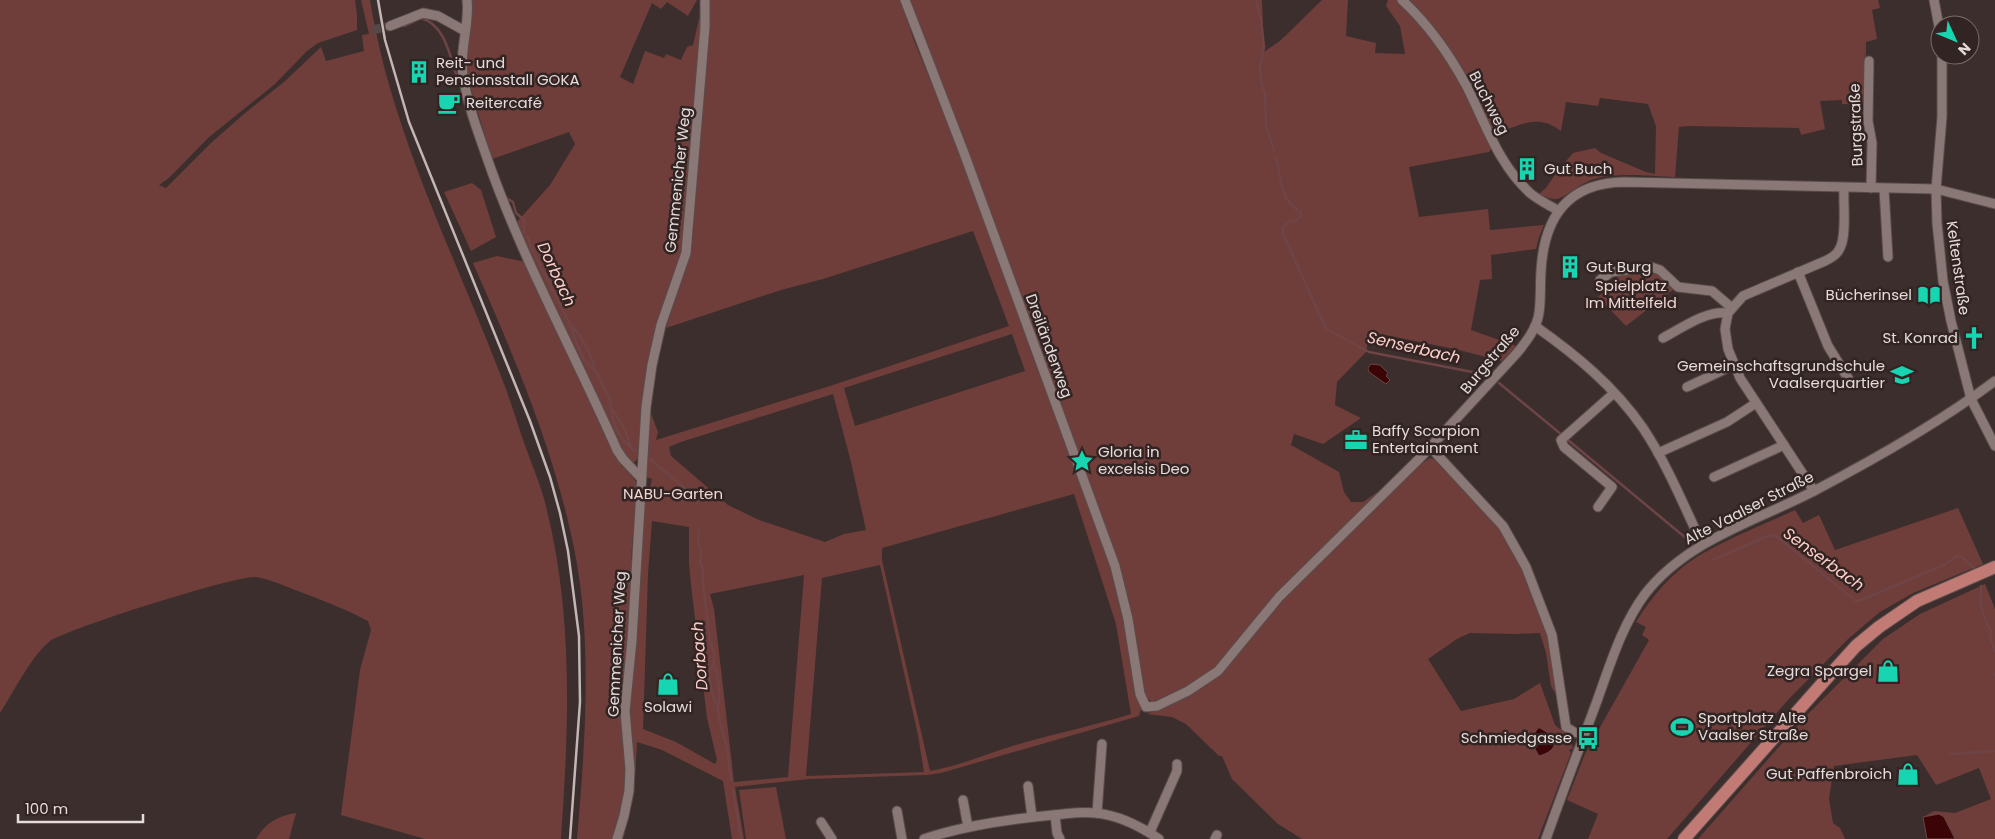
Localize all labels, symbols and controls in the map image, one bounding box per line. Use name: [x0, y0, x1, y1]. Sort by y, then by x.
north arrow: [1930, 15, 1980, 65]
text: N: [1954, 38, 1975, 60]
place label: Reit- und Pensionsstall GOKA: [436, 52, 580, 90]
building icon: Reit- und Pensionsstall GOKA: [406, 59, 432, 85]
street label: Buchweg: [1464, 67, 1515, 138]
street label: Burgstraße: [1844, 83, 1867, 167]
cafe icon: Reitercafé: [436, 90, 462, 116]
place label: Reitercafé: [466, 92, 542, 113]
street label: Gemmenicher Weg: [659, 106, 696, 254]
building icon: Gut Buch: [1514, 156, 1540, 182]
place label: Gut Buch: [1544, 158, 1612, 179]
street label: Keltenstraße: [1941, 219, 1975, 316]
water label: Dorbach: [532, 238, 582, 310]
building icon: Gut Burg: [1557, 254, 1583, 280]
place label: Gut Burg: [1586, 256, 1651, 277]
park label: Spielplatz Im Mittelfeld: [1585, 275, 1677, 313]
library icon: Bücherinsel: [1916, 282, 1942, 308]
place label: Bücherinsel: [1825, 284, 1912, 305]
street label: Dreiländerweg: [1021, 291, 1078, 401]
street label: Burgstraße: [1455, 321, 1524, 398]
church icon: St. Konrad: [1961, 325, 1987, 351]
water label: Senserbach: [1365, 326, 1463, 369]
place label: St. Konrad: [1883, 327, 1958, 348]
place label: Gemeinschaftsgrundschule Vaalserquartier: [1677, 355, 1885, 393]
school or university icon: Gemeinschaftsgrundschule Vaalserquartier: [1889, 362, 1915, 388]
place label: Baffy Scorpion Entertainment: [1372, 420, 1480, 458]
office icon: Baffy Scorpion Entertainment: [1343, 427, 1369, 453]
place label: Gloria in excelsis Deo: [1098, 441, 1189, 479]
place icon: Gloria in excelsis Deo: [1069, 448, 1095, 474]
street label: Alte Vaalser Straße: [1680, 466, 1817, 549]
park label: NABU-Garten: [623, 483, 723, 504]
water label: Senserbach: [1778, 522, 1869, 597]
street label: Gemmenicher Weg: [602, 570, 631, 718]
water label: Dorbach: [686, 621, 713, 691]
shop icon: Zegra Spargel: [1875, 658, 1901, 684]
place label: Zegra Spargel: [1767, 660, 1872, 681]
shop icon: Solawi: [655, 671, 681, 697]
place label: Solawi: [644, 696, 692, 717]
place label: Sportplatz Alte Vaalser Straße: [1698, 707, 1808, 745]
sports icon: Sportplatz Alte Vaalser Straße: [1669, 714, 1695, 740]
bus stop icon: Schmiedgasse: [1575, 725, 1601, 751]
place label: Schmiedgasse: [1461, 727, 1572, 748]
shop icon: Gut Paffenbroich: [1895, 761, 1921, 787]
place label: Gut Paffenbroich: [1766, 763, 1892, 784]
scale bar: [18, 792, 142, 824]
text: 100 m: [25, 798, 68, 819]

